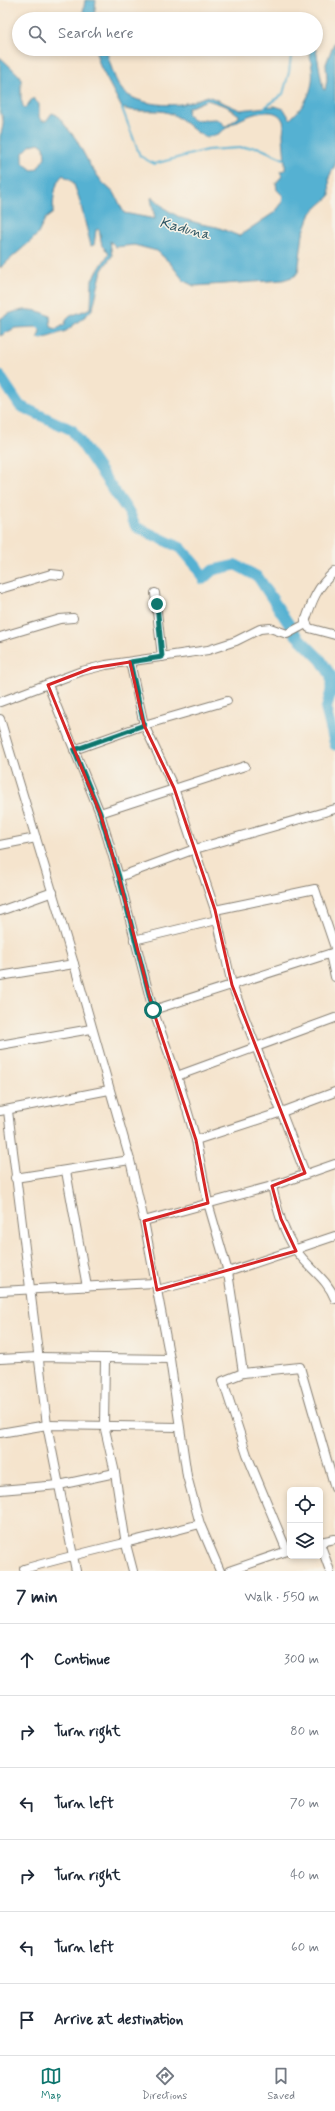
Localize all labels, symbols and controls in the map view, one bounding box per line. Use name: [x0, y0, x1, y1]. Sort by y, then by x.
search box: [12, 12, 323, 56]
icon: search: [26, 23, 48, 45]
text: Search here: [58, 24, 134, 44]
water label: Kaduna: [157, 213, 213, 246]
route end: [148, 595, 166, 613]
route start: [144, 1001, 162, 1019]
map controls: [287, 1487, 323, 1559]
button: locate: [287, 1487, 323, 1523]
button: layers: [287, 1523, 323, 1559]
text: 7 min: [16, 1586, 58, 1608]
text: Walk · 550 m: [245, 1589, 319, 1606]
icon: ahead: [16, 1649, 38, 1671]
text: Continue: [54, 1650, 110, 1670]
text: 300 m: [284, 1651, 319, 1668]
icon: right: [16, 1721, 38, 1743]
text: Turn right: [54, 1722, 121, 1742]
text: 80 m: [290, 1723, 319, 1740]
icon: left: [16, 1793, 38, 1815]
text: Turn left: [54, 1794, 114, 1814]
text: 70 m: [290, 1795, 319, 1812]
icon: right: [16, 1865, 38, 1887]
text: Turn right: [54, 1866, 121, 1886]
text: 40 m: [290, 1867, 319, 1884]
icon: left: [16, 1937, 38, 1959]
text: Turn left: [54, 1938, 114, 1958]
text: 60 m: [291, 1939, 319, 1956]
icon: arrive: [16, 2009, 38, 2031]
text: Arrive at destination: [54, 2010, 183, 2030]
tab: Map: [40, 2065, 62, 2103]
tab: Directions: [142, 2065, 187, 2103]
tab: Saved: [267, 2065, 295, 2103]

